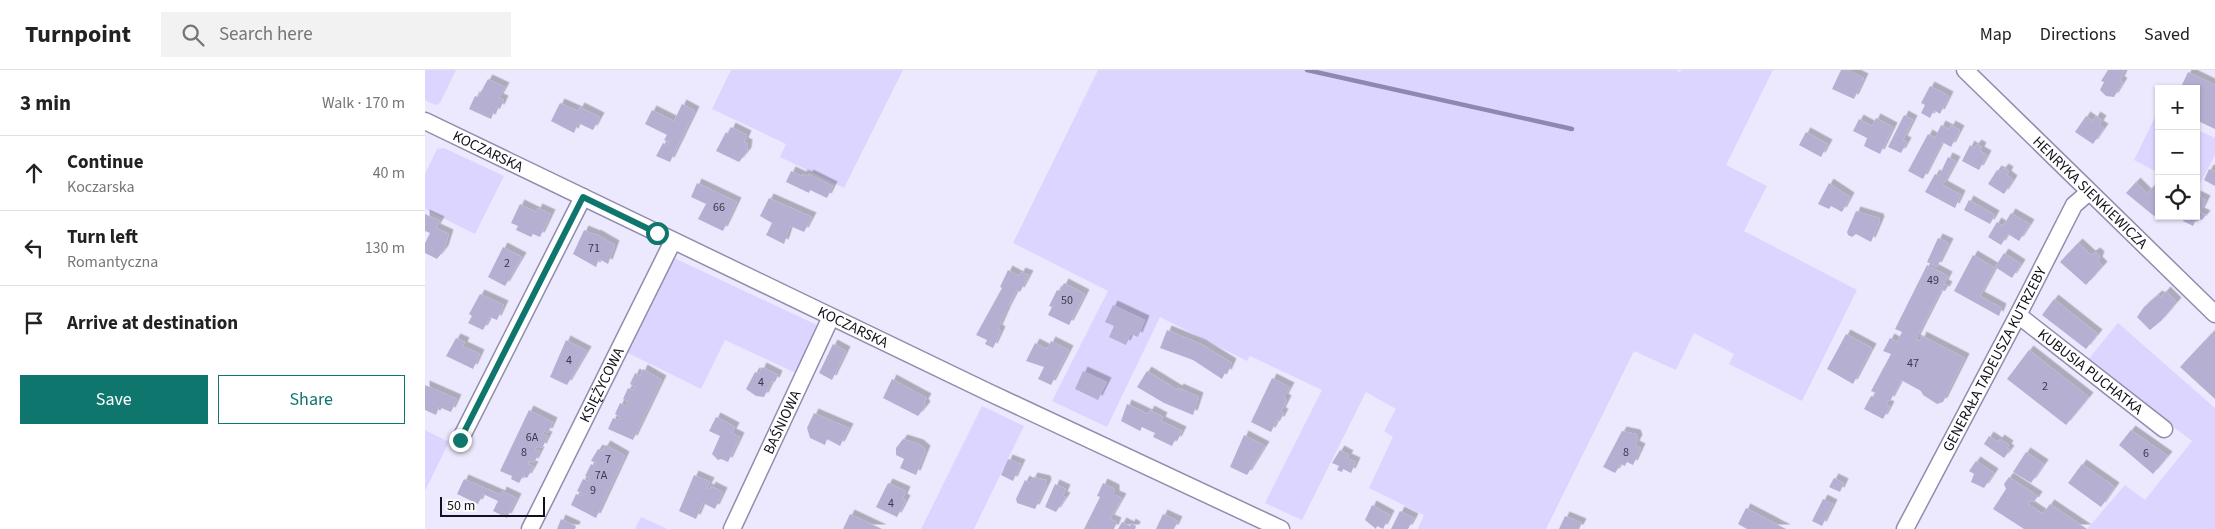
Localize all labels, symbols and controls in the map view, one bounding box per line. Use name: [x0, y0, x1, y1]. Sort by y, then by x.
search box: [161, 12, 511, 57]
text: Turnpoint: [25, 17, 131, 52]
icon: search: [179, 21, 207, 49]
text: Search here: [219, 21, 313, 48]
text: Map: [1980, 22, 2012, 47]
text: Directions: [2040, 22, 2116, 47]
text: Saved: [2144, 22, 2190, 47]
map controls: [2155, 85, 2200, 220]
button: +: [2155, 85, 2200, 130]
text: 3 min: [20, 88, 71, 118]
text: Walk · 170 m: [322, 92, 405, 114]
street label: KOCZARSKA: [449, 126, 527, 178]
button: −: [2155, 130, 2200, 175]
street label: HENRYKA SIENKIEWICZA: [2028, 132, 2153, 254]
text: Continue: [67, 149, 144, 176]
icon: ahead: [20, 159, 48, 187]
text: 40 m: [373, 162, 405, 184]
button: locate: [2155, 175, 2200, 220]
text: Koczarska: [67, 176, 135, 198]
house number: 66: [713, 199, 725, 216]
route start: [646, 222, 669, 245]
text: Turn left: [67, 224, 138, 251]
icon: left: [20, 234, 48, 262]
text: 130 m: [365, 237, 405, 259]
house number: 71: [588, 240, 600, 257]
text: Romantyczna: [67, 251, 158, 273]
house number: 2: [504, 255, 510, 272]
street label: GENERAŁA TADEUSZA KUTRZEBY: [1938, 263, 2052, 455]
house number: 49: [1927, 272, 1939, 289]
house number: 50: [1061, 292, 1073, 309]
street label: KOCZARSKA: [814, 302, 892, 354]
icon: arrive: [20, 309, 48, 337]
text: Arrive at destination: [67, 310, 238, 337]
street label: KUBUSIA PUCHATKA: [2033, 324, 2148, 420]
street label: KSIĘŻYCOWA: [575, 343, 630, 426]
house number: 4: [566, 352, 572, 369]
house number: 47: [1907, 355, 1919, 372]
house number: 4: [758, 374, 764, 391]
button: Save: [20, 375, 208, 424]
button: Share: [218, 375, 405, 424]
house number: 2: [2042, 378, 2048, 395]
street label: BAŚNIOWA: [758, 386, 807, 458]
route end: [449, 429, 472, 452]
house number: 6A: [526, 429, 539, 446]
house number: 8: [521, 444, 527, 461]
house number: 8: [1623, 444, 1629, 461]
house number: 6: [2143, 445, 2149, 462]
house number: 7: [605, 451, 611, 468]
house number: 7A: [595, 467, 608, 484]
house number: 9: [590, 482, 596, 499]
scale bar: [440, 494, 545, 517]
house number: 4: [888, 495, 894, 512]
text: 50 m: [447, 496, 475, 516]

